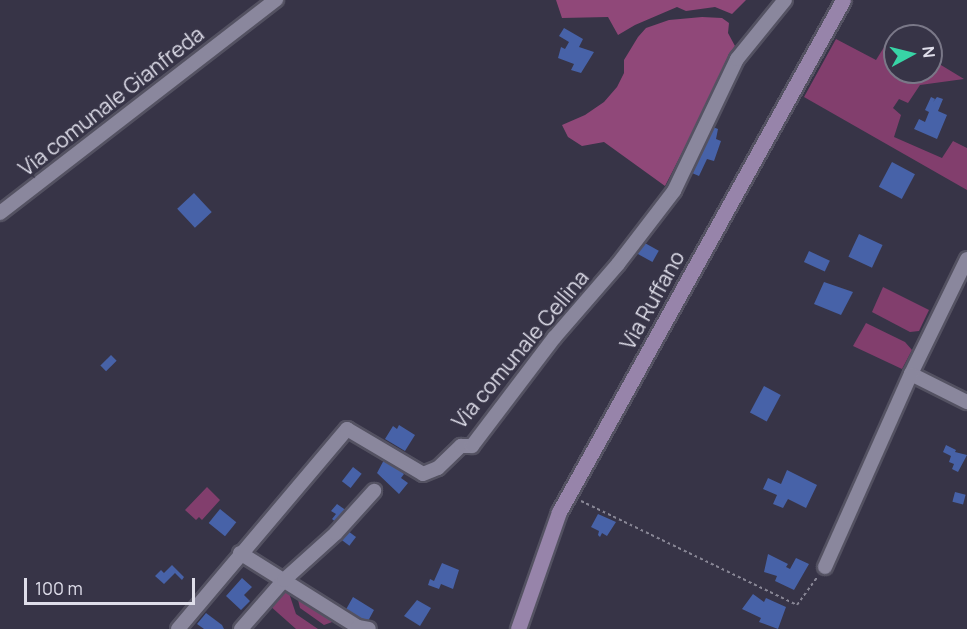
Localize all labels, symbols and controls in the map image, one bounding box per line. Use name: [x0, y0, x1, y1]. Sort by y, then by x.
street label: Via comunale Gianfreda: [14, 21, 208, 181]
north arrow: [883, 24, 943, 84]
text: N: [917, 45, 940, 59]
street label: Via Ruffano: [615, 246, 689, 354]
street label: Via comunale Cellina: [446, 265, 594, 433]
scale bar: [27, 566, 198, 604]
text: 100 m: [35, 576, 83, 600]

